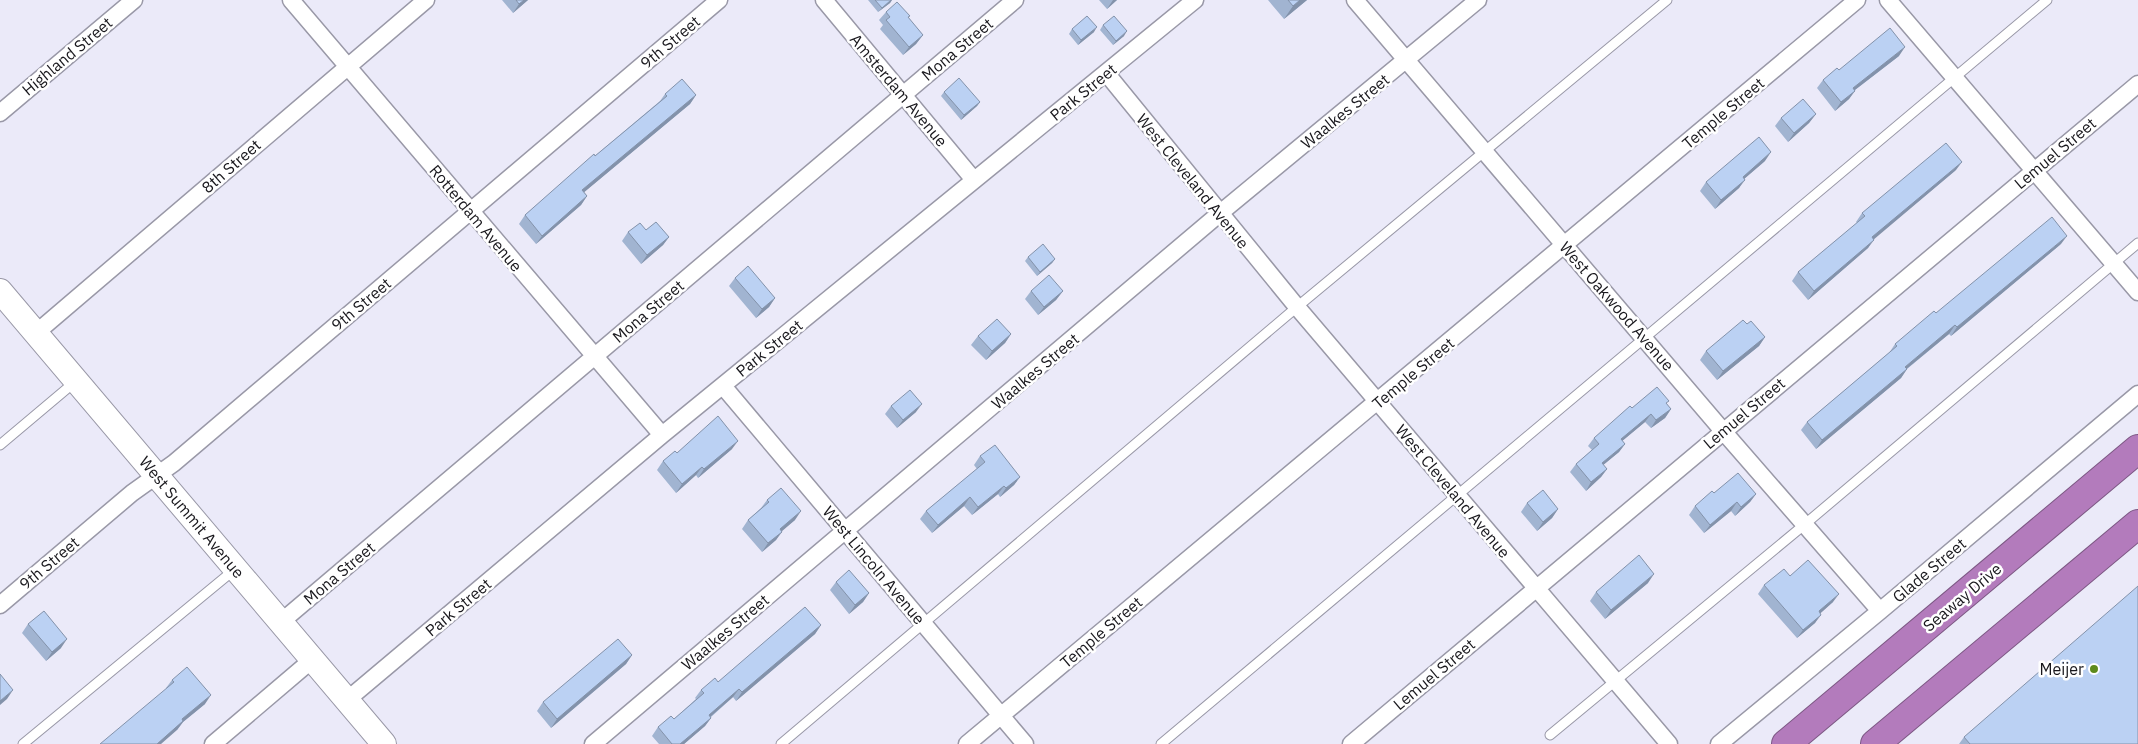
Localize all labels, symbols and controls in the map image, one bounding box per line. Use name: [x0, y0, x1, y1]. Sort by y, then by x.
street label: 9th Street: [636, 11, 704, 73]
street label: Highland Street: [18, 12, 116, 100]
street label: Mona Street: [917, 13, 997, 85]
street label: Amsterdam Avenue: [846, 30, 952, 151]
street label: Park Street: [1046, 59, 1120, 125]
street label: Waalkes Street: [1297, 69, 1393, 153]
street label: Temple Street: [1678, 73, 1768, 153]
street label: West Cleveland Avenue: [1132, 109, 1254, 253]
street label: Lemuel Street: [2010, 113, 2100, 193]
street label: 8th Street: [197, 135, 265, 197]
street label: Rotterdam Avenue: [425, 160, 527, 276]
street label: West Oakwood Avenue: [1555, 237, 1679, 375]
street label: 9th Street: [327, 273, 395, 335]
street label: Mona Street: [608, 275, 688, 347]
street label: Park Street: [732, 315, 806, 381]
street label: Waalkes Street: [987, 329, 1083, 413]
street label: Temple Street: [1368, 333, 1458, 413]
street label: Lemuel Street: [1699, 373, 1789, 453]
street label: West Cleveland Avenue: [1391, 420, 1515, 562]
street label: West Summit Avenue: [135, 452, 249, 582]
street label: West Lincoln Avenue: [819, 502, 930, 628]
street label: 9th Street: [15, 532, 83, 594]
street label: Glade Street: [1888, 533, 1970, 607]
street label: Mona Street: [299, 537, 379, 609]
street label: Seaway Drive: [1919, 558, 2005, 636]
street label: Park Street: [421, 574, 495, 640]
street label: Waalkes Street: [677, 590, 773, 674]
street label: Temple Street: [1056, 592, 1146, 672]
street label: Lemuel Street: [1389, 634, 1479, 714]
place label: Meijer: [2040, 659, 2084, 679]
marker: Meijer: [2088, 663, 2100, 675]

